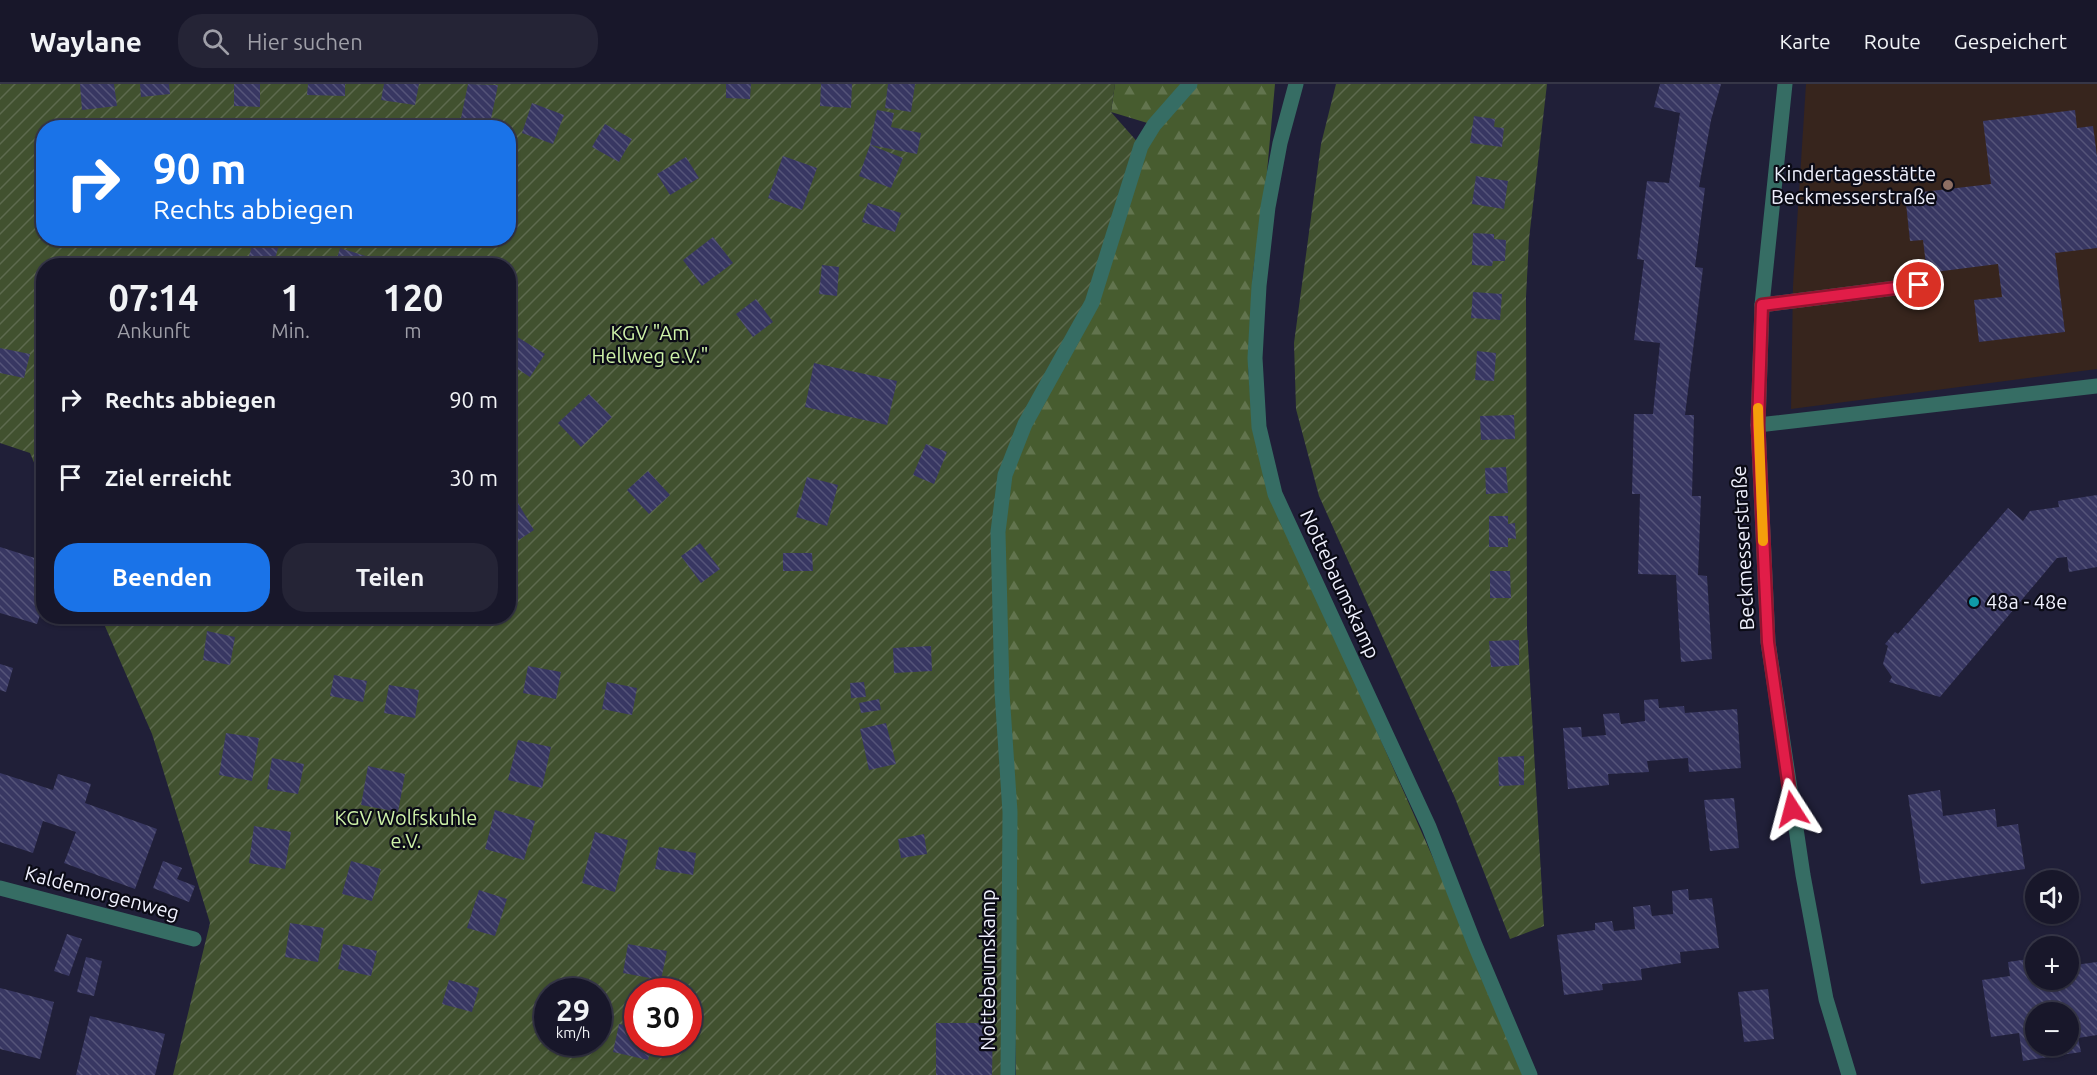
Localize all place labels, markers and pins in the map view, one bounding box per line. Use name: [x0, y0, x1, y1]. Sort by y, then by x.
place label: Kindertagesstätte Beckmesserstraße: [1771, 162, 1936, 208]
marker: Kindertagesstätte Beckmesserstraße: [1941, 178, 1955, 192]
pin: [1893, 259, 1944, 310]
place label: 48a - 48e: [1986, 590, 2067, 613]
marker: 48a - 48e: [1967, 595, 1981, 609]

